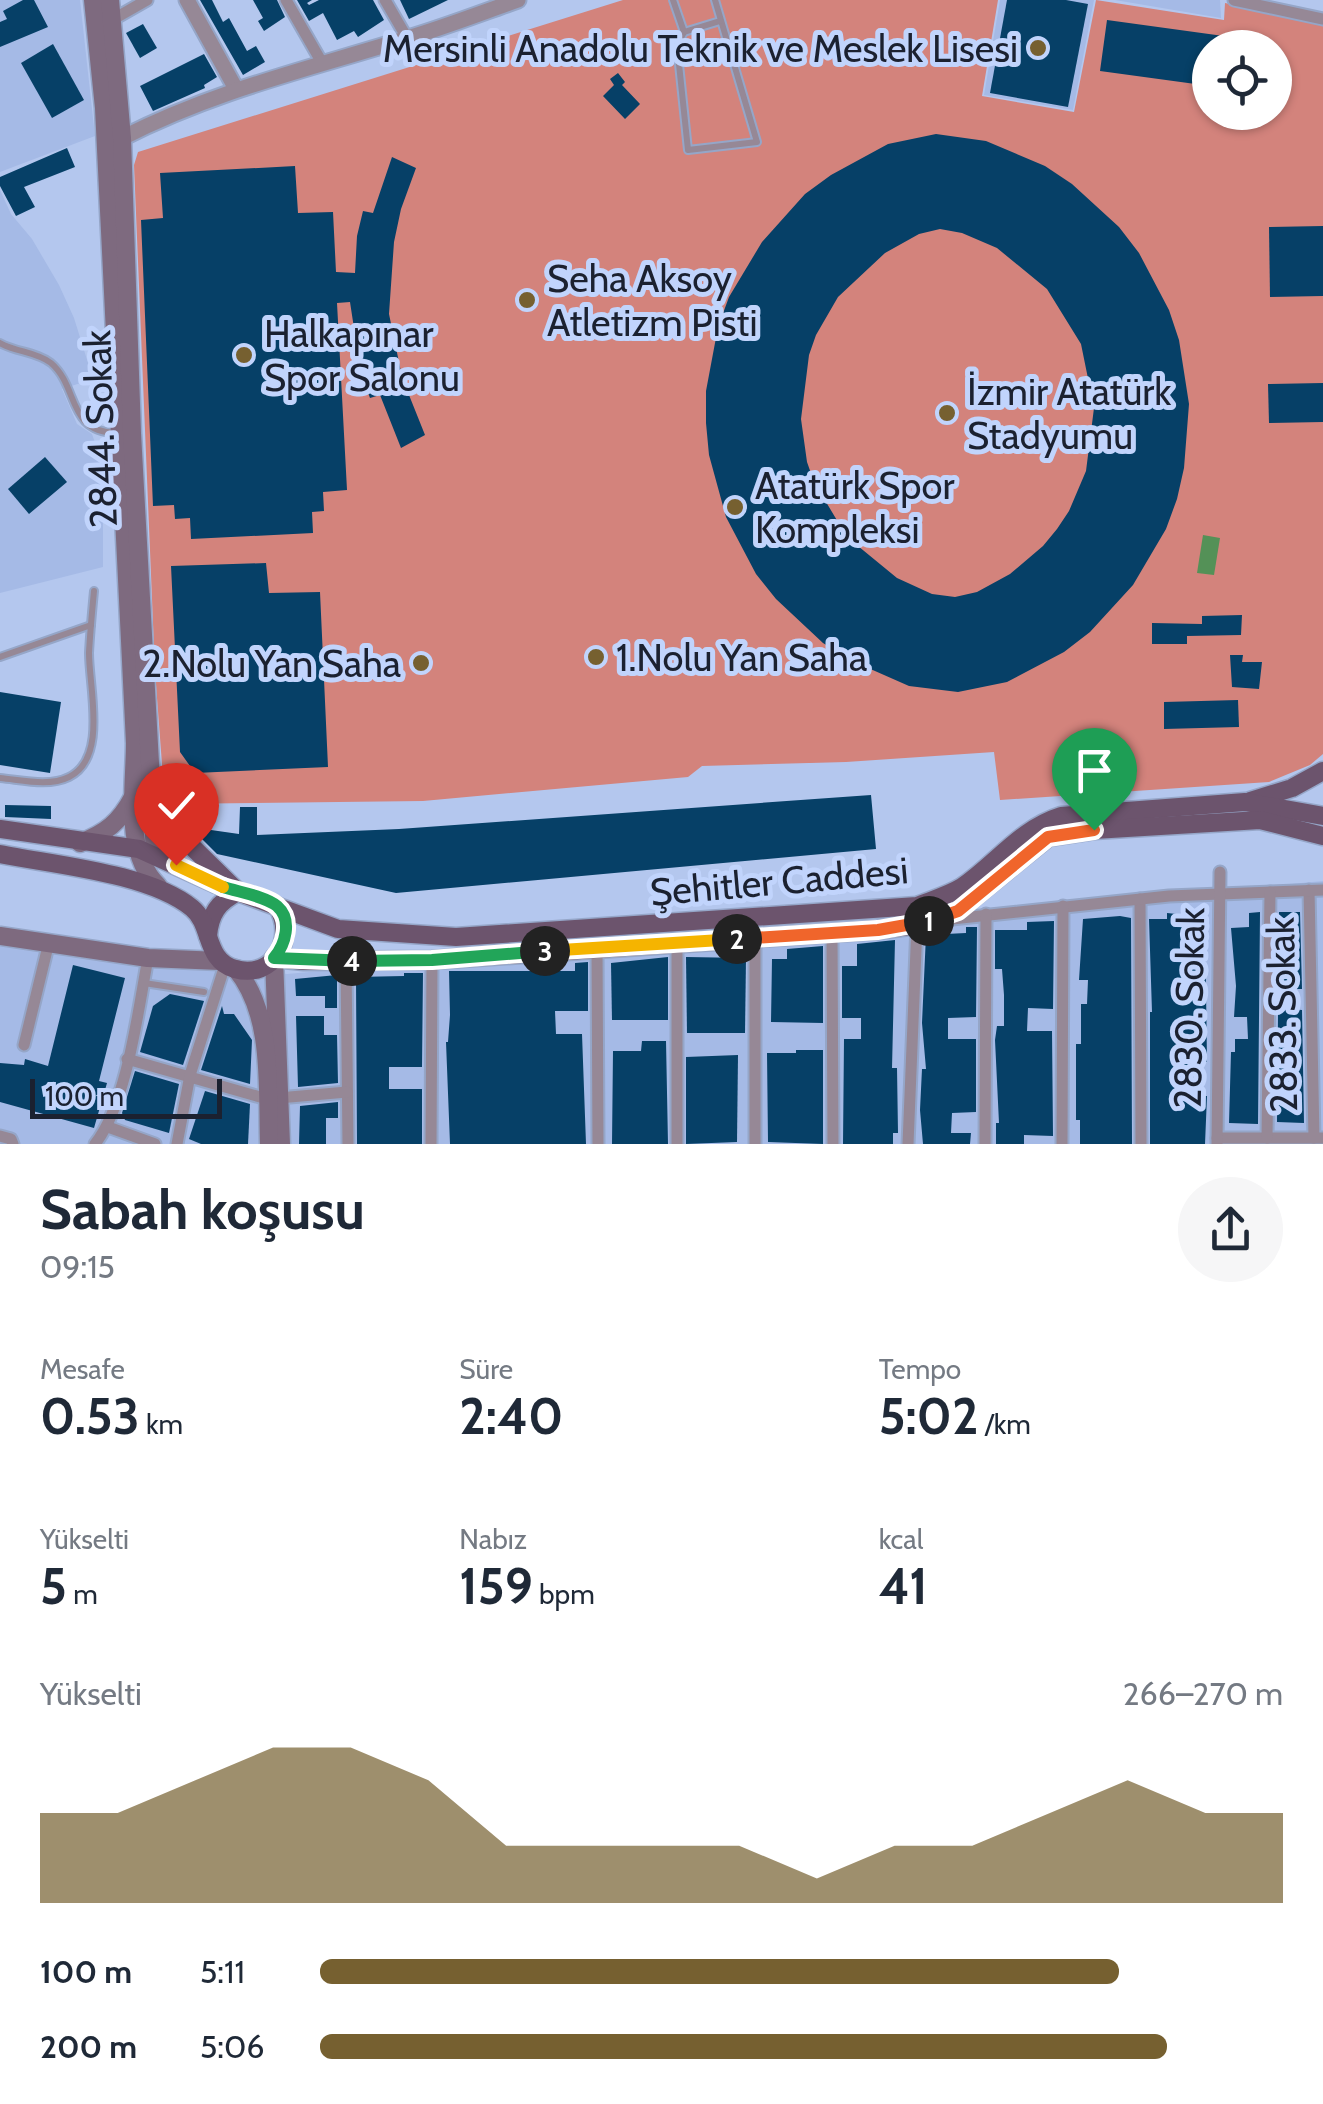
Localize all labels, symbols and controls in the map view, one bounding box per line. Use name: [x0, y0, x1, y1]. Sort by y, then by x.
place label: Mersinli Anadolu Teknik ve Meslek Lisesi: [383, 25, 1018, 72]
map controls: [1192, 30, 1292, 130]
button: locate: [1192, 30, 1292, 130]
marker: Mersinli Anadolu Teknik ve Meslek Lisesi: [1027, 37, 1049, 59]
place label: Seha Aksoy Atletizm Pisti: [547, 255, 757, 346]
marker: Seha Aksoy Atletizm Pisti: [516, 289, 538, 311]
place label: Halkapınar Spor Salonu: [264, 310, 460, 401]
street label: 2844. Sokak: [73, 329, 127, 529]
marker: Halkapınar Spor Salonu: [233, 344, 255, 366]
place label: İzmir Atatürk Stadyumu: [967, 368, 1171, 459]
marker: İzmir Atatürk Stadyumu: [936, 402, 958, 424]
place label: Atatürk Spor Kompleksi: [755, 462, 954, 553]
marker: Atatürk Spor Kompleksi: [724, 496, 746, 518]
place label: 1.Nolu Yan Saha: [616, 634, 867, 681]
place label: 2.Nolu Yan Saha: [142, 640, 401, 687]
marker: 1.Nolu Yan Saha: [585, 646, 607, 668]
marker: 2.Nolu Yan Saha: [410, 652, 432, 674]
pin: [1052, 728, 1137, 831]
icon: arrive: [1067, 743, 1122, 798]
pin: [134, 763, 219, 866]
icon: check: [149, 778, 204, 833]
street label: Şehitler Caddesi: [648, 846, 910, 916]
pin: 1: [904, 896, 954, 946]
text: 1: [924, 904, 934, 938]
street label: 2830. Sokak: [1164, 907, 1214, 1109]
pin: 2: [712, 914, 762, 964]
street label: 2833. Sokak: [1257, 917, 1307, 1113]
text: 2: [730, 922, 744, 956]
pin: 3: [520, 926, 570, 976]
text: 3: [537, 934, 553, 968]
pin: 4: [327, 936, 377, 986]
text: 4: [343, 944, 361, 978]
scale bar: [30, 1074, 222, 1118]
text: 100 m: [45, 1079, 124, 1113]
text: Sabah koşusu: [40, 1176, 365, 1243]
button: share: [1178, 1177, 1283, 1282]
text: 09:15: [40, 1247, 115, 1286]
text: Mesafe: [40, 1352, 125, 1386]
text: Süre: [459, 1352, 513, 1386]
text: Tempo: [879, 1352, 961, 1386]
text: 0.53: [40, 1386, 140, 1447]
text: 2:40: [459, 1386, 563, 1447]
text: 5:02: [879, 1386, 978, 1447]
text: km: [140, 1407, 183, 1441]
text: /km: [978, 1407, 1031, 1441]
text: Yükselti: [40, 1522, 129, 1556]
text: Nabız: [459, 1522, 527, 1556]
text: kcal: [879, 1522, 923, 1556]
text: 5: [40, 1556, 67, 1617]
text: 159: [459, 1556, 533, 1617]
text: 41: [879, 1556, 928, 1617]
text: m: [67, 1577, 98, 1611]
text: bpm: [533, 1577, 595, 1611]
text: Yükselti: [40, 1674, 142, 1713]
text: 266–270 m: [1123, 1674, 1283, 1713]
text: 100 m: [40, 1952, 132, 1991]
text: 5:11: [200, 1952, 245, 1991]
text: 200 m: [40, 2027, 137, 2066]
text: 5:06: [200, 2027, 264, 2066]

